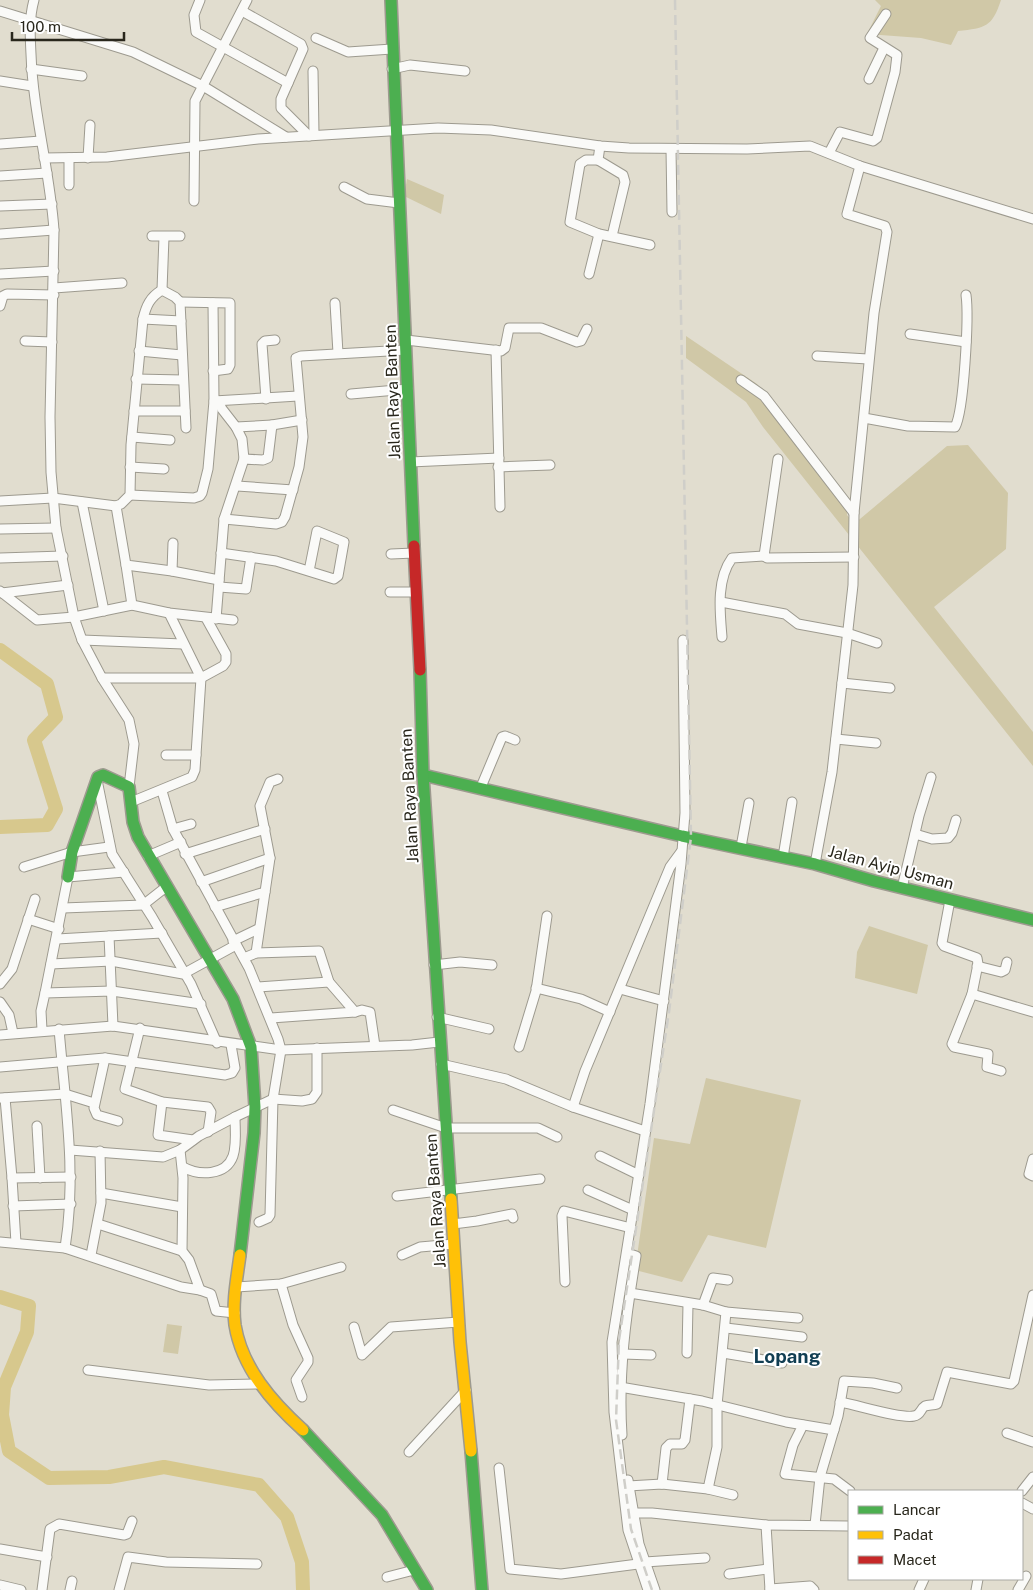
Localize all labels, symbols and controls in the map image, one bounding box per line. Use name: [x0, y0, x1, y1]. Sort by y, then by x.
scale bar: [12, 10, 125, 42]
text: 100 m: [20, 18, 61, 35]
street label: Jalan Raya Banten: [381, 324, 404, 460]
street label: Jalan Raya Banten: [396, 728, 423, 864]
street label: Jalan Ayip Usman: [826, 842, 956, 893]
street label: Jalan Raya Banten: [421, 1133, 450, 1269]
district label: Lopang: [753, 1345, 821, 1367]
legend: [848, 1490, 1023, 1580]
text: Lancar: [893, 1501, 941, 1518]
text: Padat: [893, 1526, 934, 1543]
text: Macet: [893, 1551, 937, 1568]

